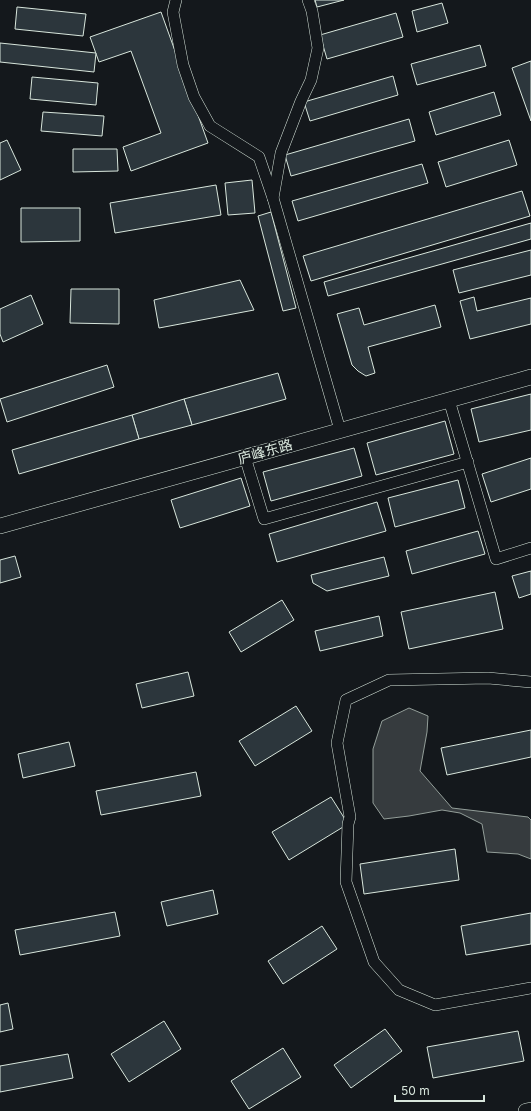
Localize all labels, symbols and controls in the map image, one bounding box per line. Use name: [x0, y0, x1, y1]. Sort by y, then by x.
street label: 庐峰东路: [236, 435, 294, 467]
scale bar: [395, 1077, 484, 1103]
text: 50 m: [401, 1083, 430, 1098]

